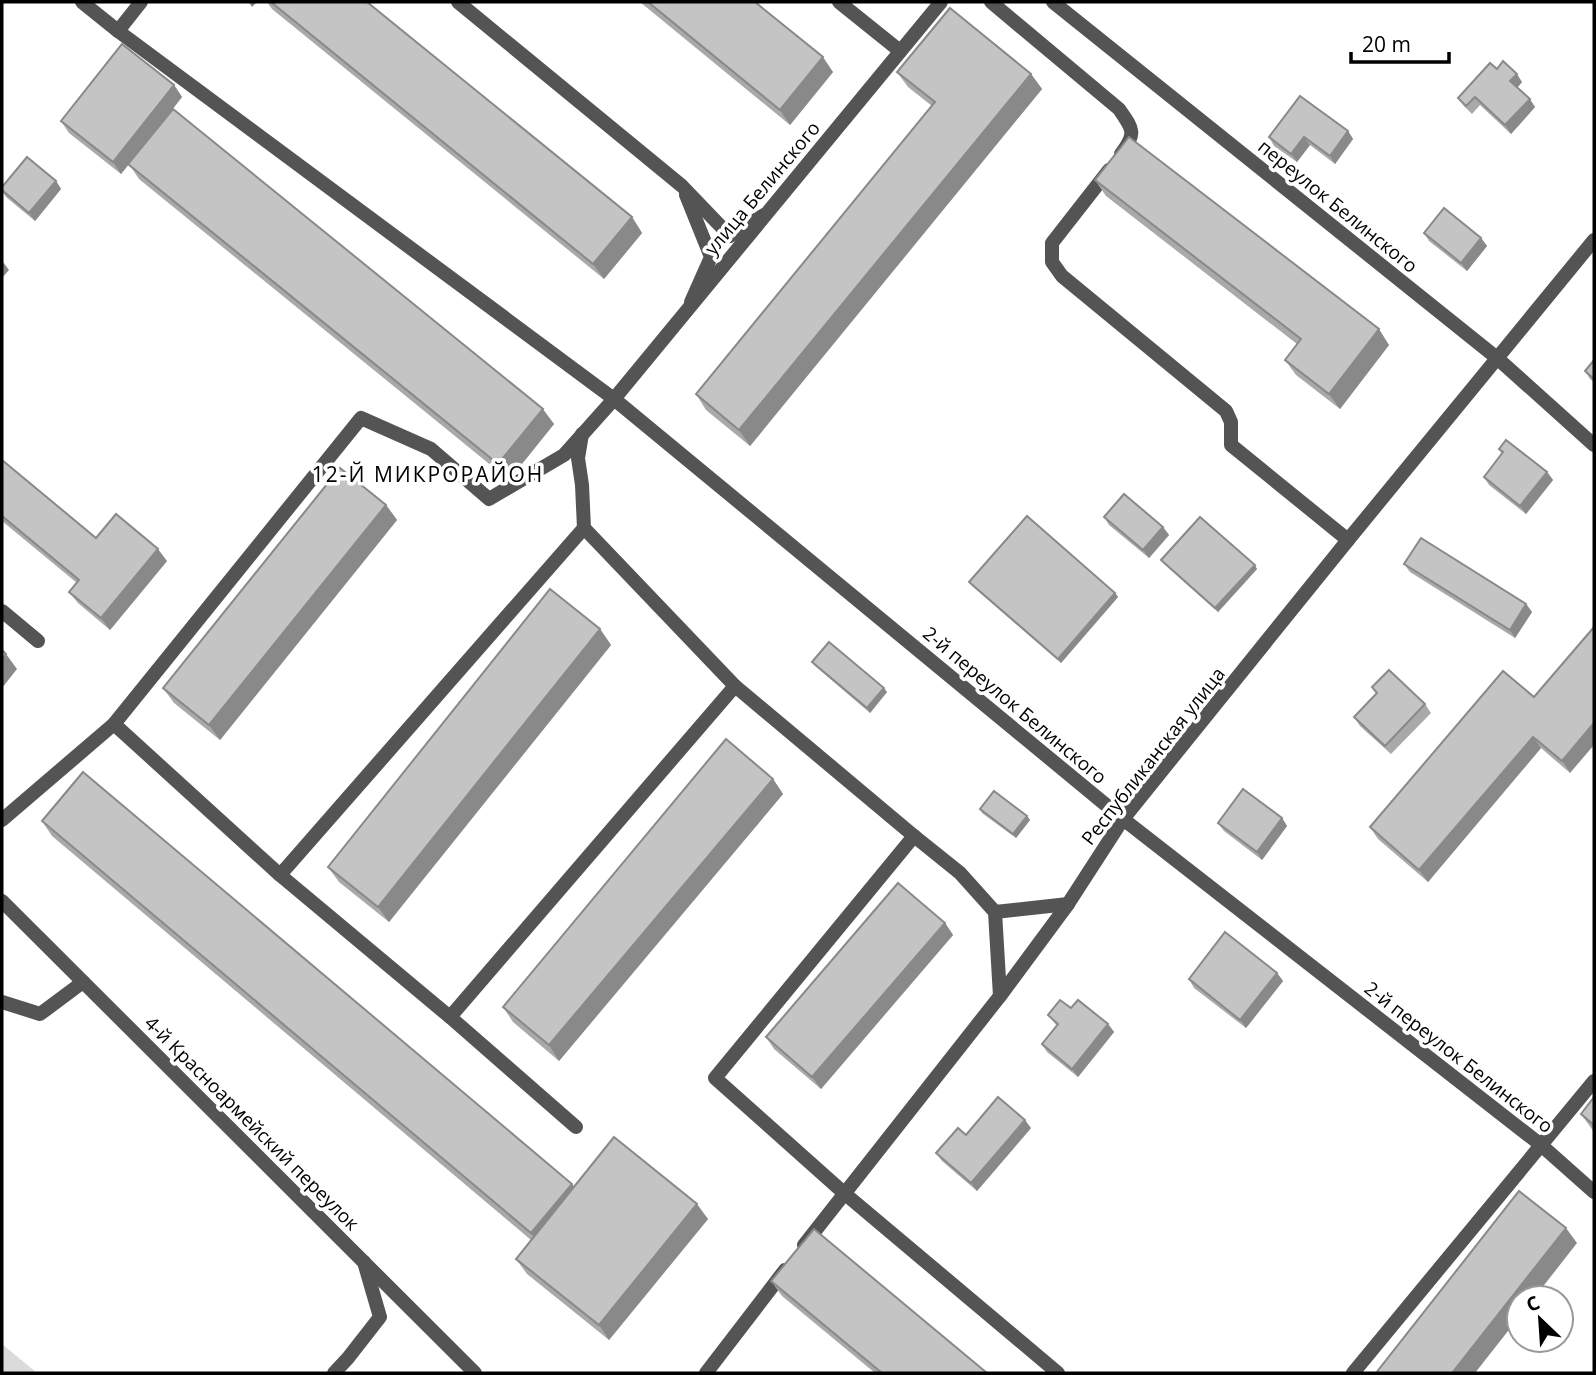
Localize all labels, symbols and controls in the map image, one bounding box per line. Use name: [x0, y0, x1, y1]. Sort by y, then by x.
scale bar: [1351, 21, 1449, 65]
text: 20 m: [1362, 30, 1411, 58]
street label: улица Белинского: [698, 116, 826, 260]
street label: переулок Белинского: [1253, 133, 1423, 279]
district label: 12-Й МИКРОРАЙОН: [312, 460, 544, 488]
street label: 2-й переулок Белинского: [918, 620, 1112, 790]
street label: Республиканская улица: [1075, 662, 1231, 850]
street label: 2-й переулок Белинского: [1359, 975, 1559, 1139]
street label: 4-й Красноармейский переулок: [139, 1010, 365, 1236]
north arrow: [1505, 1284, 1575, 1354]
text: С: [1522, 1289, 1544, 1318]

